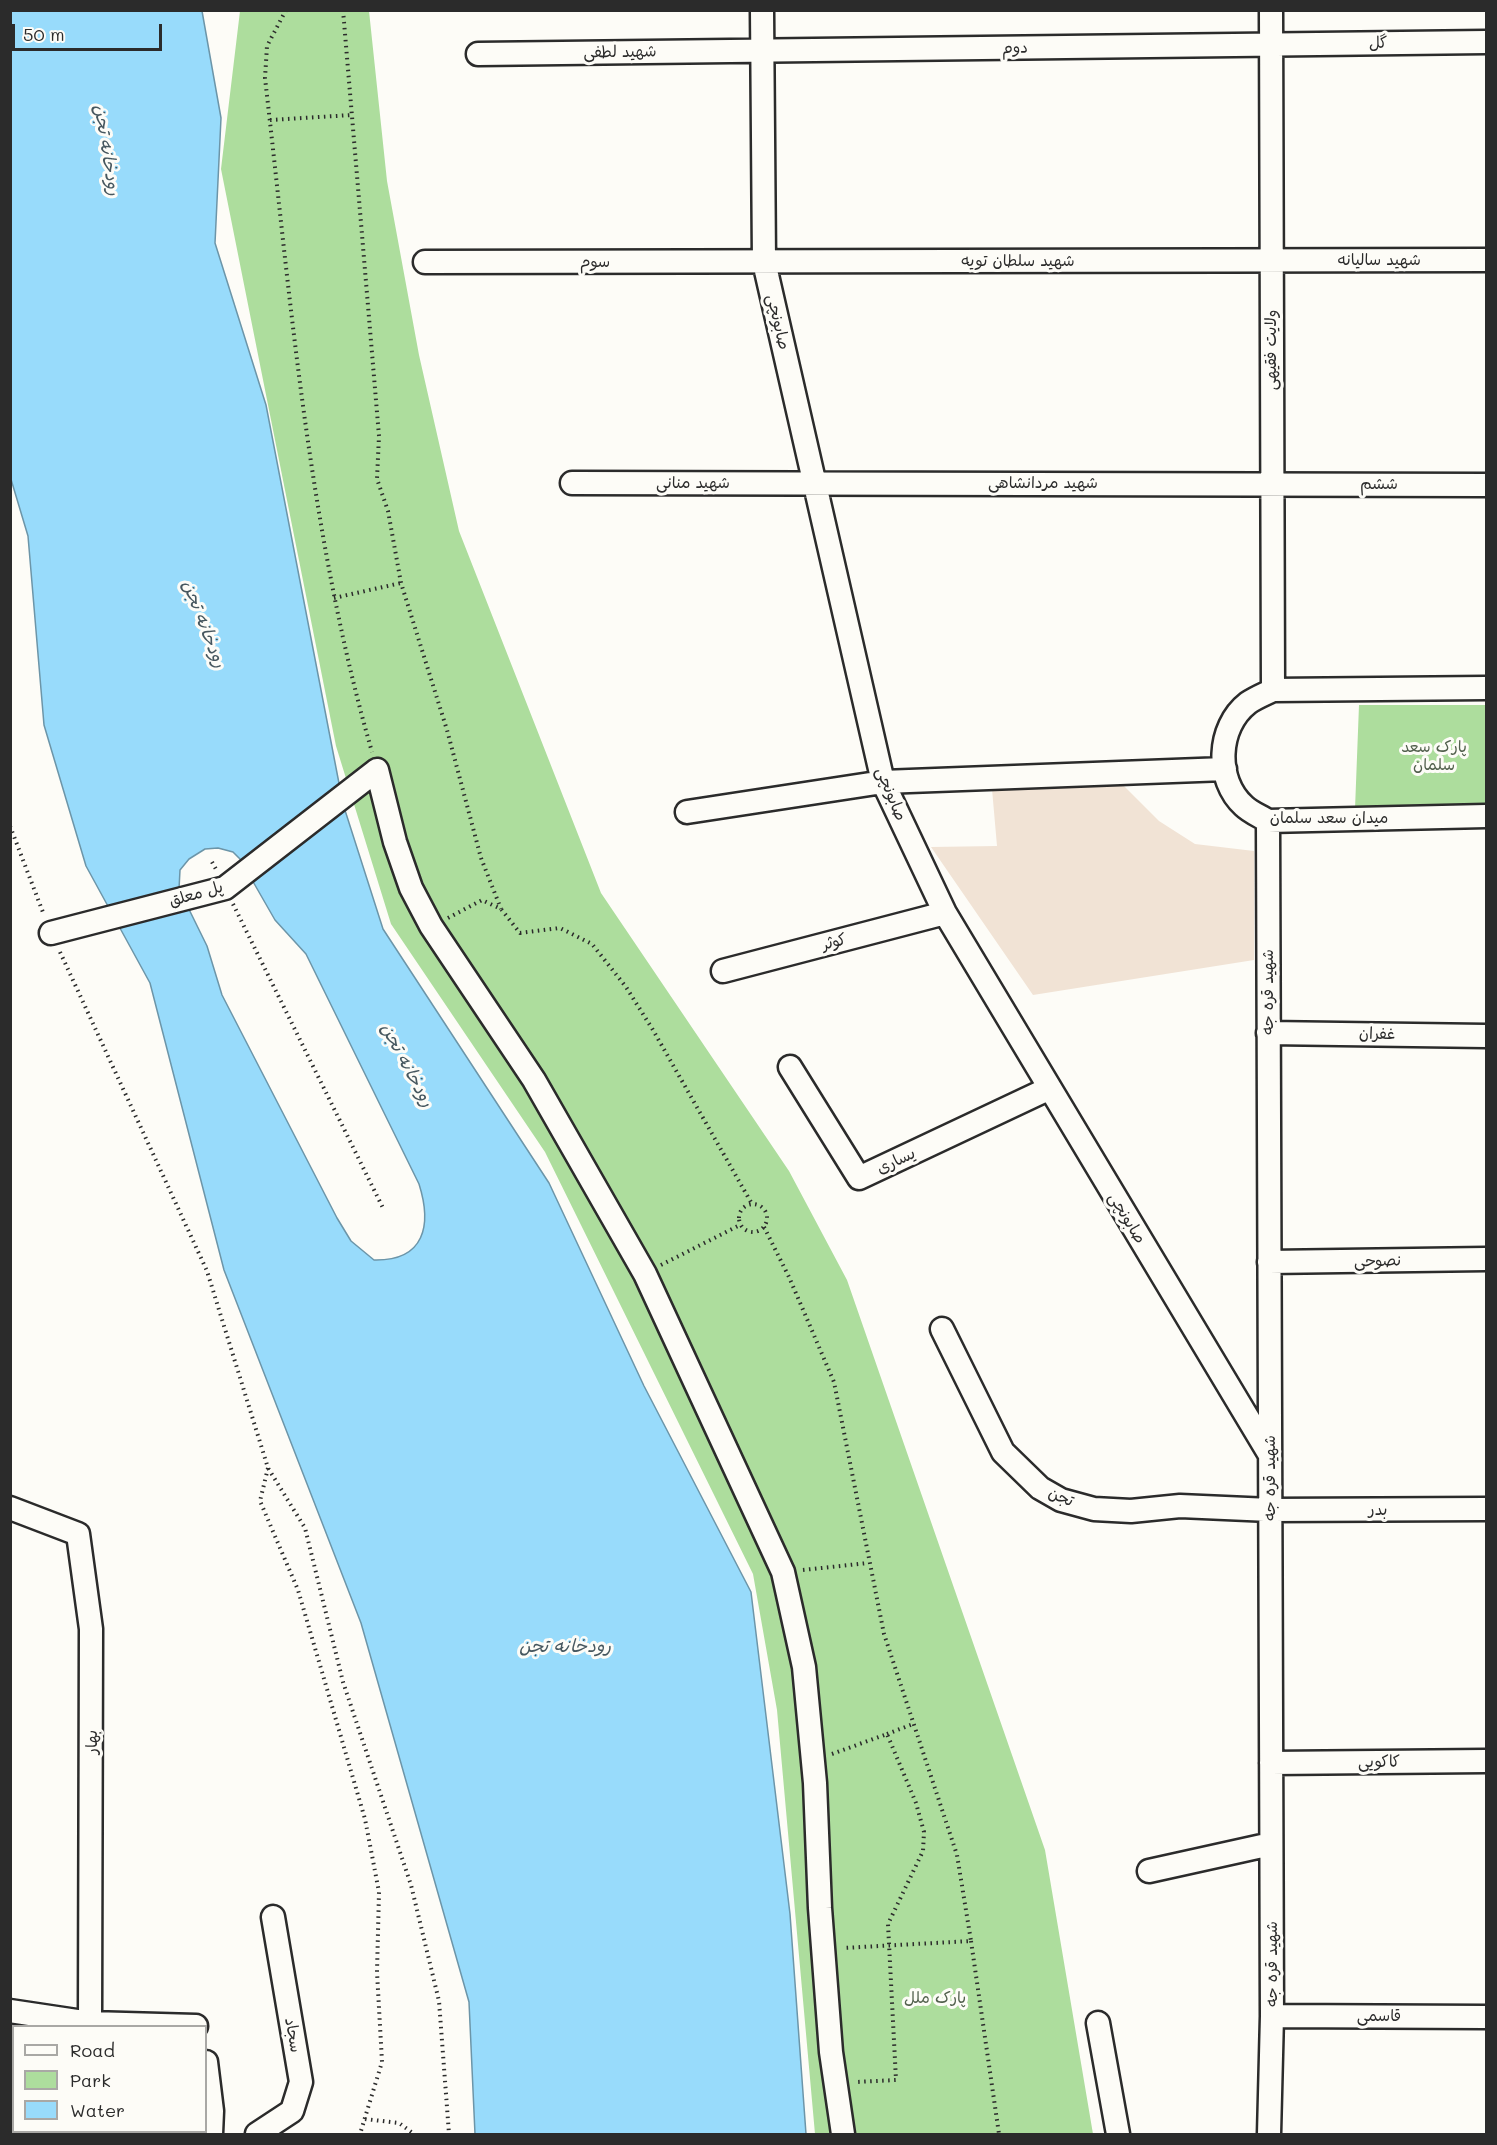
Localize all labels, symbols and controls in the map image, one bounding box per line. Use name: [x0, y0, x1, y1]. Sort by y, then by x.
scale bar: [15, 12, 165, 50]
text: 50 m: [23, 22, 65, 46]
street label: گل: [1369, 33, 1387, 53]
street label: دوم: [1002, 38, 1028, 58]
street label: شهید لطفی: [583, 42, 657, 62]
water label: رودخانه تجن: [89, 103, 125, 197]
street label: شهید سالیانه: [1337, 250, 1421, 270]
street label: شهید سلطان تویه: [961, 251, 1075, 271]
street label: سوم: [580, 252, 610, 272]
street label: صابونچی: [762, 292, 794, 352]
street label: ولایت فقیهی: [1261, 310, 1281, 390]
street label: شهید منانی: [656, 473, 730, 493]
street label: شهید مردانشاهی: [988, 473, 1098, 493]
street label: ششم: [1360, 474, 1398, 494]
water label: رودخانه تجن: [177, 577, 231, 671]
park label: پارک سعد سلمان: [1401, 737, 1467, 775]
street label: صابونچی: [872, 764, 910, 824]
street label: میدان سعد سلمان: [1270, 808, 1388, 828]
street label: پل معلق: [167, 877, 225, 911]
street label: کوثر: [820, 930, 848, 954]
street label: شهید قره جه: [1258, 949, 1278, 1035]
water label: رودخانه تجن: [376, 1019, 438, 1111]
street label: غفران: [1359, 1024, 1395, 1044]
street label: یساری: [874, 1144, 918, 1178]
street label: صابونچی: [1104, 1189, 1150, 1247]
street label: نصوحی: [1354, 1251, 1402, 1271]
street label: شهید قره جه: [1260, 1435, 1280, 1521]
street label: تجن: [1045, 1483, 1077, 1511]
street label: بدر: [1369, 1500, 1387, 1520]
water label: رودخانه تجن: [519, 1635, 611, 1657]
street label: بهار: [82, 1730, 102, 1754]
street label: کاکویی: [1358, 1752, 1400, 1772]
street label: شهید قره جه: [1262, 1921, 1282, 2007]
park label: پارک ملل: [904, 1988, 966, 2008]
street label: قاسمی: [1357, 2006, 1401, 2026]
street label: سجاد: [281, 2016, 305, 2054]
legend: [12, 2025, 207, 2133]
text: Road: [70, 2038, 115, 2062]
text: Park: [70, 2068, 111, 2092]
text: Water: [70, 2098, 125, 2122]

